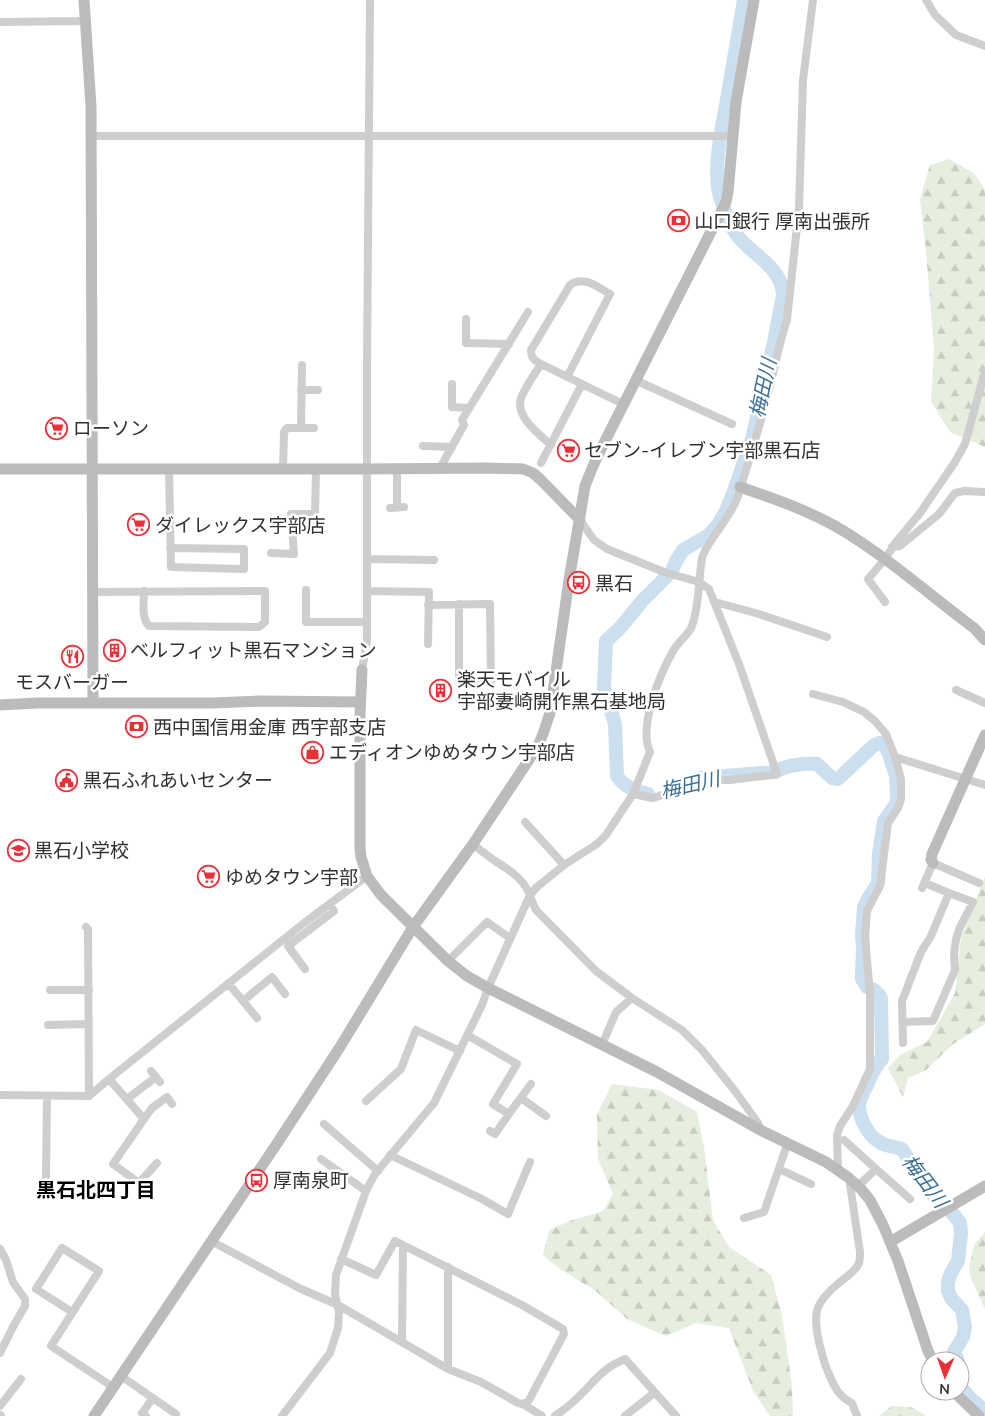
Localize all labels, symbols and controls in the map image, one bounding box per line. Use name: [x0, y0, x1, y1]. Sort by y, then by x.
bank icon: 山口銀行 厚南出張所: [666, 209, 690, 233]
place label: 山口銀行 厚南出張所: [694, 209, 870, 233]
water label: 梅田川: [744, 354, 781, 420]
supermarket icon: ローソン: [45, 416, 69, 440]
place label: ローソン: [73, 416, 149, 440]
supermarket icon: セブン-イレブン宇部黒石店: [556, 438, 580, 462]
place label: セブン-イレブン宇部黒石店: [584, 438, 820, 462]
supermarket icon: ダイレックス宇部店: [127, 513, 151, 537]
place label: ダイレックス宇部店: [155, 513, 325, 537]
bus stop icon: 黒石: [567, 571, 591, 595]
place label: 黒石: [595, 571, 633, 595]
building icon: ベルフィット黒石マンション: [102, 638, 126, 662]
place label: ベルフィット黒石マンション: [130, 638, 377, 662]
restaurant icon: モスバーガー: [60, 644, 84, 668]
place label: 楽天モバイル 宇部妻崎開作黒石基地局: [457, 667, 666, 713]
place label: モスバーガー: [15, 670, 129, 694]
building icon: 楽天モバイル 宇部妻崎開作黒石基地局: [429, 678, 453, 702]
bank icon: 西中国信用金庫 西宇部支店: [125, 715, 149, 739]
place label: 西中国信用金庫 西宇部支店: [153, 715, 386, 739]
shop icon: エディオンゆめタウン宇部店: [301, 740, 325, 764]
place label: エディオンゆめタウン宇部店: [329, 740, 575, 764]
water label: 梅田川: [658, 765, 724, 803]
public building icon: 黒石ふれあいセンター: [55, 768, 79, 792]
place label: 黒石ふれあいセンター: [83, 768, 273, 792]
school or university icon: 黒石小学校: [6, 838, 30, 862]
place label: 黒石小学校: [34, 838, 129, 862]
supermarket icon: ゆめタウン宇部: [197, 865, 221, 889]
place label: ゆめタウン宇部: [225, 865, 358, 889]
water label: 梅田川: [897, 1149, 955, 1214]
bus stop icon: 厚南泉町: [245, 1168, 269, 1192]
place label: 厚南泉町: [273, 1168, 349, 1192]
district label: 黒石北四丁目: [36, 1177, 156, 1202]
north arrow: [920, 1351, 970, 1401]
text: N: [939, 1380, 950, 1398]

